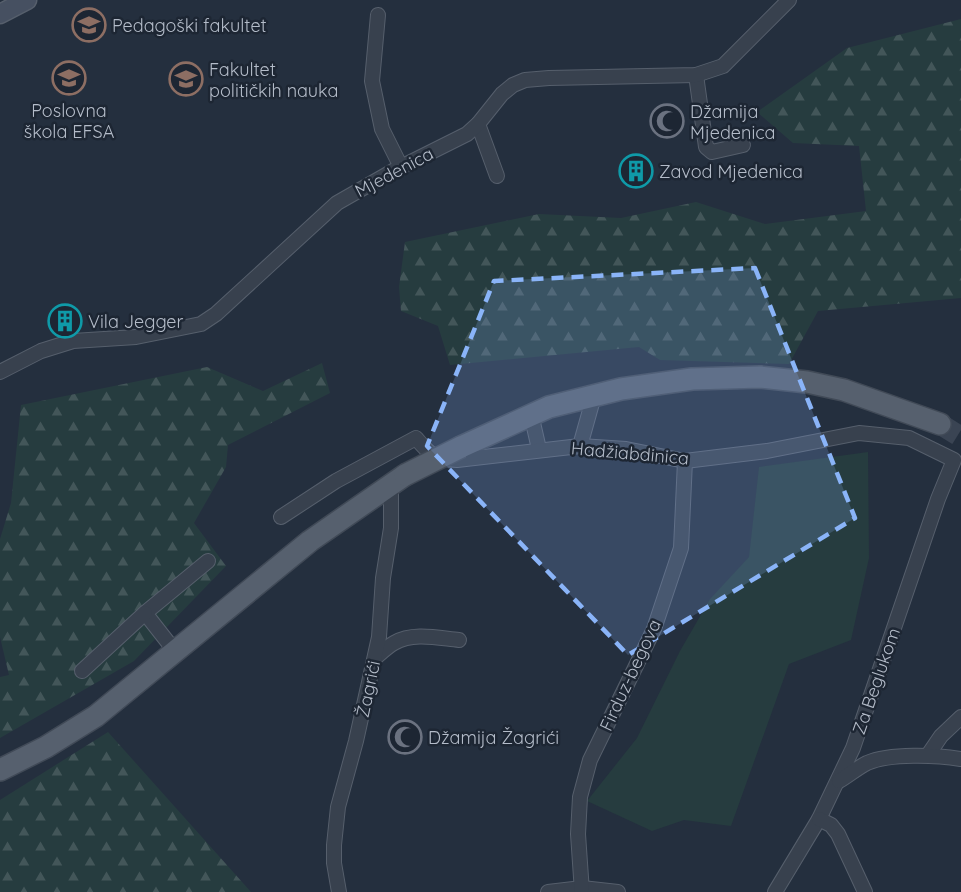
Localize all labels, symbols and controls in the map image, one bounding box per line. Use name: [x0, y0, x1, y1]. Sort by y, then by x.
school or university icon: Pedagoški fakultet: [71, 7, 107, 43]
place label: Pedagoški fakultet: [112, 14, 267, 37]
place label: Fakultet političkih nauka: [209, 58, 339, 102]
school or university icon: Poslovna škola EFSA: [51, 60, 87, 96]
school or university icon: Fakultet političkih nauka: [168, 61, 204, 97]
place label: Poslovna škola EFSA: [24, 99, 115, 143]
place label: Džamija Mjedenica: [690, 100, 775, 144]
mosque icon: Džamija Mjedenica: [649, 103, 685, 139]
street label: Mjedenica: [351, 142, 437, 202]
building icon: Zavod Mjedenica: [618, 153, 654, 189]
place label: Zavod Mjedenica: [659, 160, 803, 183]
building icon: Vila Jegger: [47, 303, 83, 339]
place label: Vila Jegger: [88, 310, 183, 333]
street label: Hadžiabdinica: [570, 436, 690, 470]
street label: Firduz-begova: [594, 615, 666, 735]
street label: Za Beglukom: [847, 625, 905, 737]
street label: Žagrići: [351, 658, 385, 720]
mosque icon: Džamija Žagrići: [387, 719, 423, 755]
place label: Džamija Žagrići: [428, 726, 559, 749]

